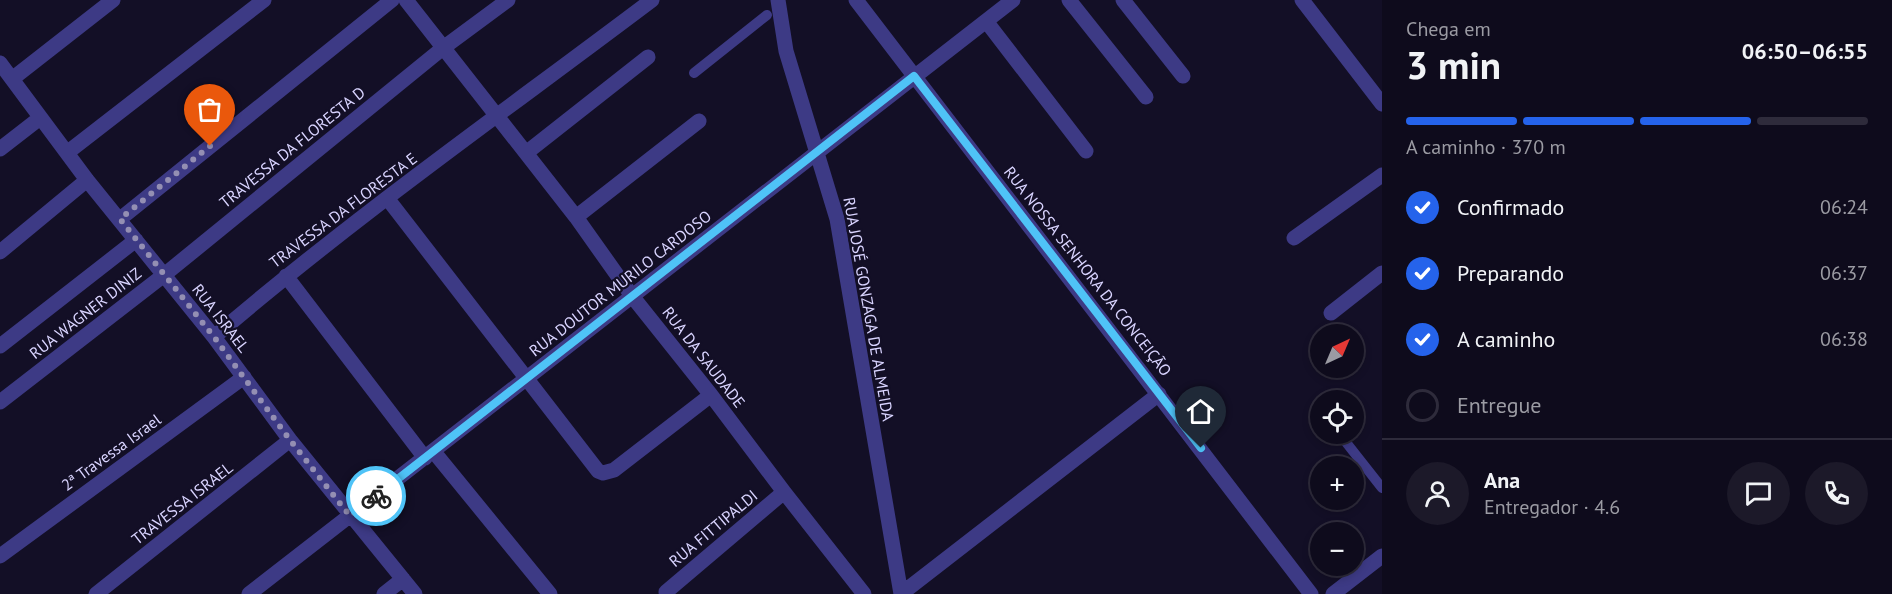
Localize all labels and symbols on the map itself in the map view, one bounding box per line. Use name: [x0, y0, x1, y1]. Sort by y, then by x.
street label: TRAVESSA DA FLORESTA D: [215, 82, 369, 212]
pin: [184, 84, 235, 146]
street label: TRAVESSA DA FLORESTA E: [265, 148, 421, 272]
street label: RUA NOSSA SENHORA DA CONCEIÇÃO: [1000, 162, 1176, 380]
street label: RUA JOSÉ GONZAGA DE ALMEIDA: [839, 195, 899, 423]
street label: RUA DOUTOR MURILO CARDOSO: [525, 206, 715, 360]
street label: RUA WAGNER DINIZ: [25, 263, 145, 363]
street label: RUA ISRAEL: [188, 280, 254, 356]
street label: RUA DA SAUDADE: [658, 302, 750, 412]
north arrow: [1310, 324, 1364, 378]
pin: [1175, 386, 1226, 448]
street label: 2ª Travessa Israel: [57, 409, 165, 495]
street label: TRAVESSA ISRAEL: [127, 457, 237, 549]
courier: [346, 466, 406, 526]
street label: RUA FITTIPALDI: [665, 485, 761, 571]

